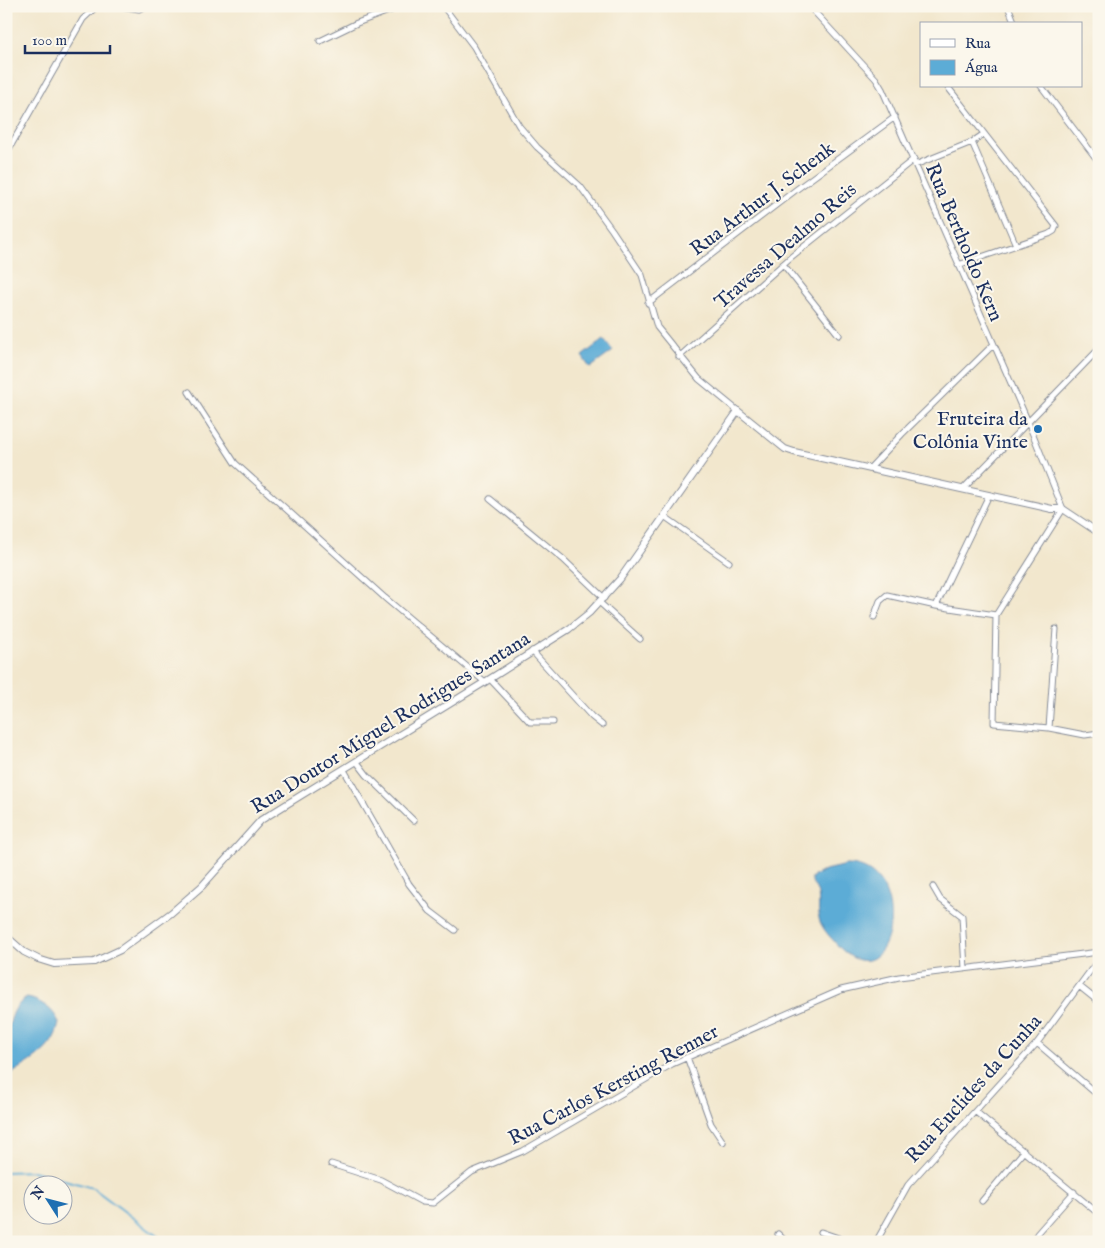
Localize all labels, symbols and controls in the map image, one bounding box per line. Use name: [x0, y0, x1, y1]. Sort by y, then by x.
scale bar: [25, 22, 110, 54]
legend: [920, 22, 1082, 88]
text: 100 m: [32, 31, 68, 50]
text: Rua: [965, 34, 991, 53]
text: Água: [964, 58, 998, 77]
street label: Rua Arthur J. Schenk: [686, 136, 841, 262]
street label: Rua Bertholdo Kern: [919, 160, 1008, 326]
street label: Travessa Dealmo Reis: [710, 178, 862, 315]
place label: Fruteira da Colônia Vinte: [913, 407, 1028, 455]
marker: Fruteira da Colônia Vinte: [1032, 423, 1044, 435]
street label: Rua Doutor Miguel Rodrigues Santana: [247, 626, 535, 820]
street label: Rua Euclides da Cunha: [901, 1009, 1048, 1169]
street label: Rua Carlos Kersting Renner: [504, 1019, 724, 1151]
north arrow: [22, 1176, 72, 1226]
text: N: [27, 1183, 49, 1204]

